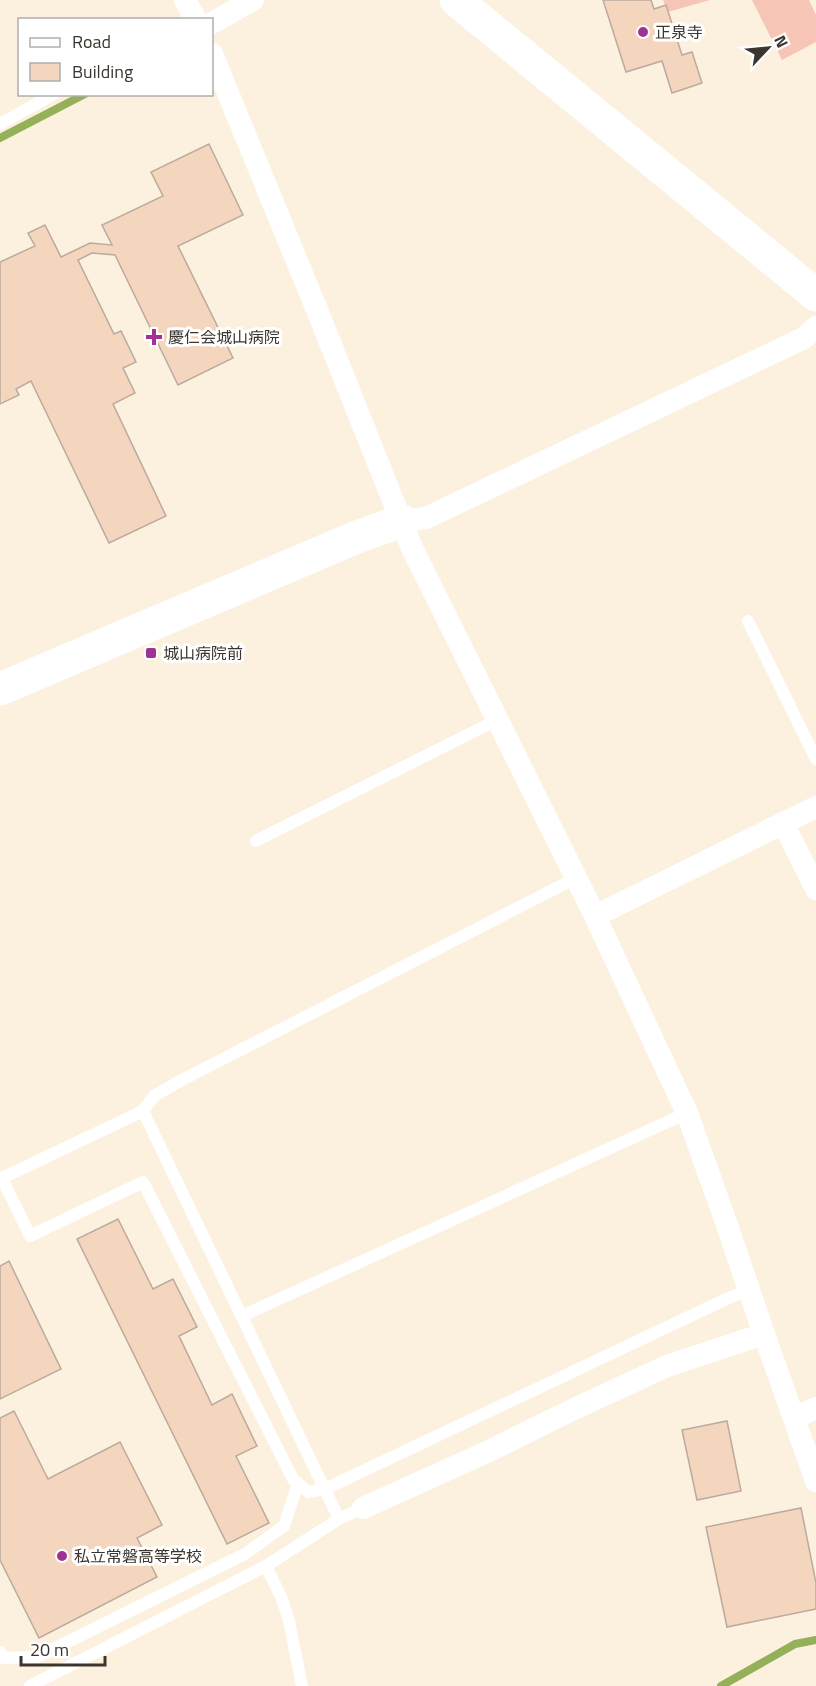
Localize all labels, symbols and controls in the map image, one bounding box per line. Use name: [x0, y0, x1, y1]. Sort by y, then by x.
legend: [18, 18, 213, 96]
north arrow: [738, 18, 798, 78]
place label: 正泉寺: [655, 20, 703, 44]
marker: 正泉寺: [636, 25, 650, 39]
text: Road: [72, 28, 111, 55]
text: N: [768, 31, 795, 52]
text: Building: [72, 58, 133, 85]
place label: 慶仁会城山病院: [168, 325, 280, 349]
marker: 慶仁会城山病院: [145, 328, 163, 346]
place label: 城山病院前: [163, 641, 243, 665]
marker: 城山病院前: [144, 646, 158, 660]
place label: 私立常磐高等学校: [74, 1544, 202, 1568]
marker: 私立常磐高等学校: [55, 1549, 69, 1563]
scale bar: [21, 1629, 105, 1667]
text: 20 m: [30, 1636, 69, 1663]

